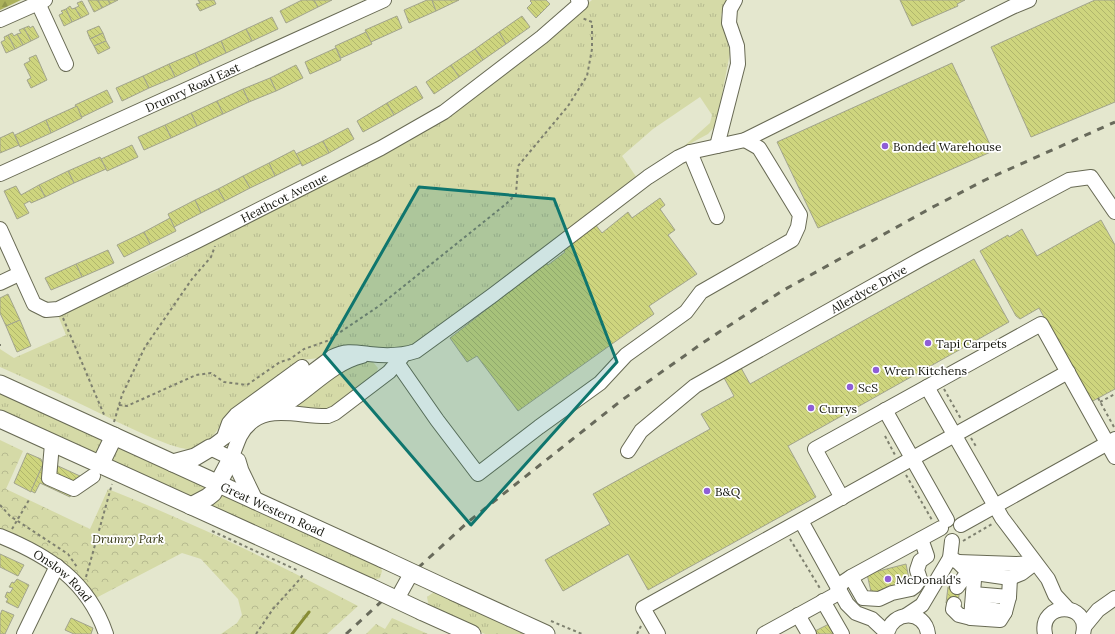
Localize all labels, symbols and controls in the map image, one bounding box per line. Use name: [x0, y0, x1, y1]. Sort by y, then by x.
street label: Drumry Road East: [143, 59, 242, 115]
place label: Bonded Warehouse: [893, 139, 1002, 154]
marker: Bonded Warehouse: [880, 141, 890, 151]
street label: Heathcot Avenue: [238, 169, 330, 225]
street label: Allerdyce Drive: [827, 261, 910, 316]
place label: Tapi Carpets: [936, 336, 1007, 351]
marker: Tapi Carpets: [923, 338, 933, 348]
place label: Wren Kitchens: [884, 363, 967, 378]
marker: Wren Kitchens: [871, 365, 881, 375]
place label: ScS: [858, 380, 878, 395]
marker: ScS: [845, 382, 855, 392]
place label: Currys: [819, 401, 857, 416]
marker: Currys: [806, 403, 816, 413]
street label: Great Western Road: [218, 478, 327, 539]
place label: B&Q: [715, 484, 741, 499]
marker: B&Q: [702, 486, 712, 496]
park label: Drumry Park: [92, 531, 164, 546]
street label: Onslow Road: [31, 546, 95, 604]
place label: McDonald's: [896, 572, 961, 587]
marker: McDonald's: [883, 574, 893, 584]

